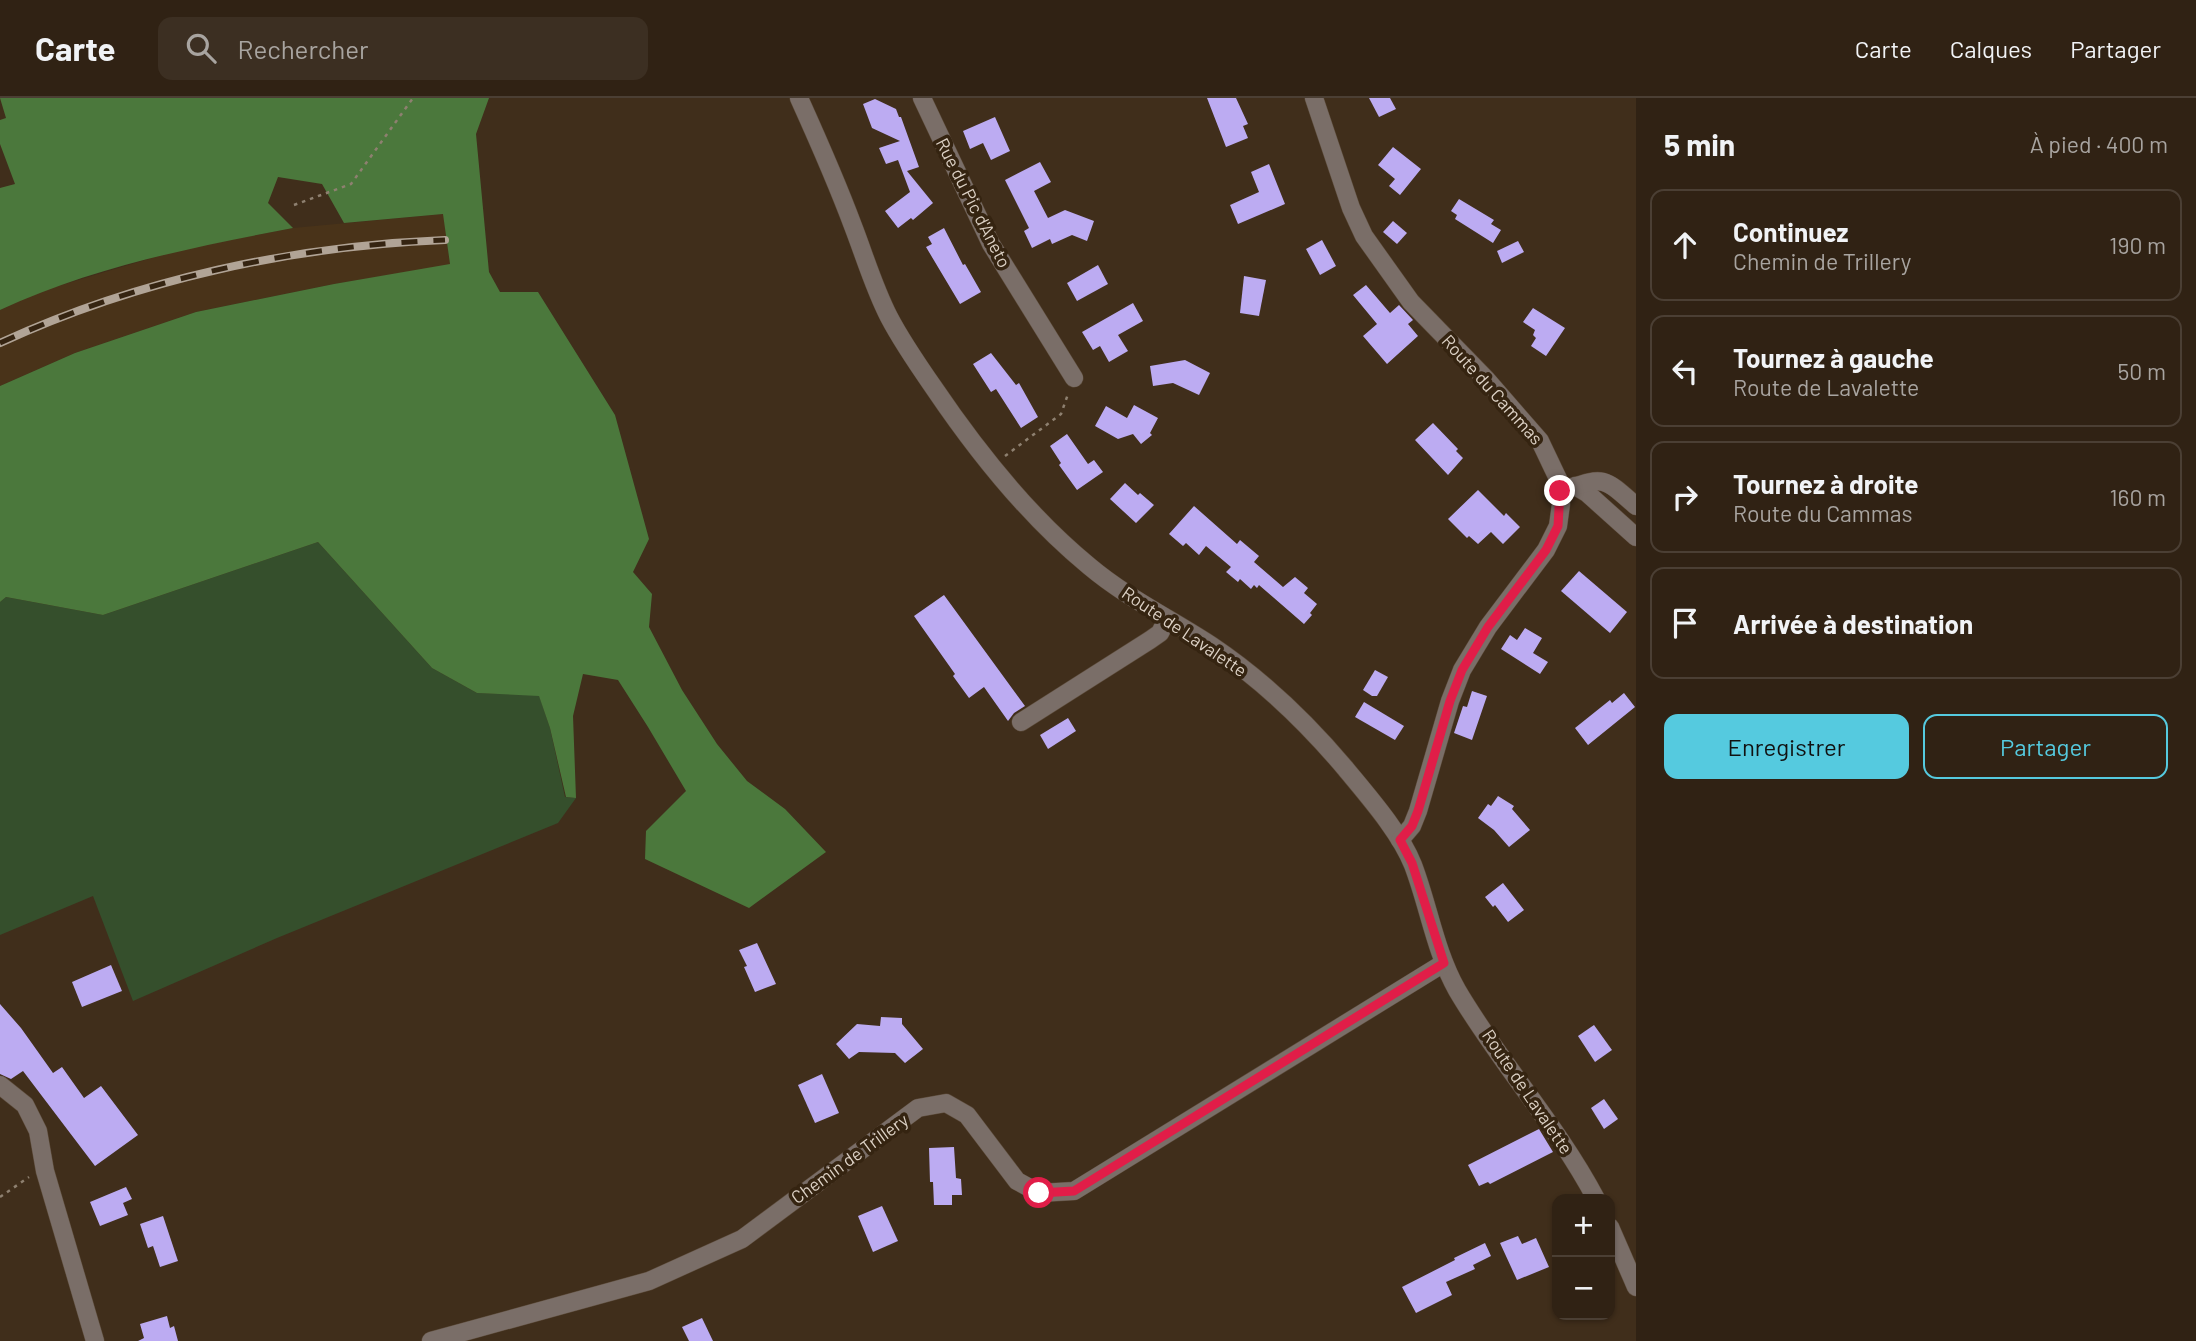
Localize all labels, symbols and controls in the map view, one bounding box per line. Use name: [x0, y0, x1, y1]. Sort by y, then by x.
search box: [158, 17, 648, 80]
text: Carte: [35, 28, 116, 68]
icon: search: [182, 29, 220, 67]
text: Rechercher: [238, 33, 368, 64]
text: Carte: [1855, 34, 1912, 63]
text: Calques: [1950, 34, 2032, 63]
text: Partager: [2070, 34, 2161, 63]
text: 5 min: [1664, 126, 1735, 162]
text: À pied · 400 m: [2030, 130, 2168, 158]
street label: Rue du Pic d'Aneto: [932, 134, 1016, 271]
text: Continuez: [1733, 216, 1849, 247]
icon: ahead: [1666, 226, 1704, 264]
text: 190 m: [2109, 231, 2166, 259]
text: Chemin de Trillery: [1733, 247, 1911, 275]
street label: Route du Cammas: [1438, 330, 1548, 449]
text: Tournez à gauche: [1733, 342, 1934, 373]
icon: left: [1666, 352, 1704, 390]
text: 50 m: [2118, 357, 2166, 385]
text: Route de Lavalette: [1733, 373, 1919, 401]
text: Tournez à droite: [1733, 468, 1918, 499]
route end: [1544, 475, 1575, 506]
icon: right: [1666, 478, 1704, 516]
text: 160 m: [2109, 483, 2166, 511]
text: Route du Cammas: [1733, 499, 1913, 527]
street label: Route de Lavalette: [1118, 581, 1251, 681]
icon: arrive: [1666, 604, 1704, 642]
text: Arrivée à destination: [1733, 608, 1973, 639]
button: Enregistrer: [1664, 714, 1909, 779]
button: Partager: [1923, 714, 2168, 779]
street label: Route de Lavalette: [1478, 1025, 1578, 1158]
street label: Chemin de Trillery: [786, 1108, 912, 1208]
route start: [1023, 1177, 1054, 1208]
map controls: [1552, 1194, 1615, 1320]
button: +: [1552, 1194, 1615, 1257]
button: −: [1552, 1257, 1615, 1320]

